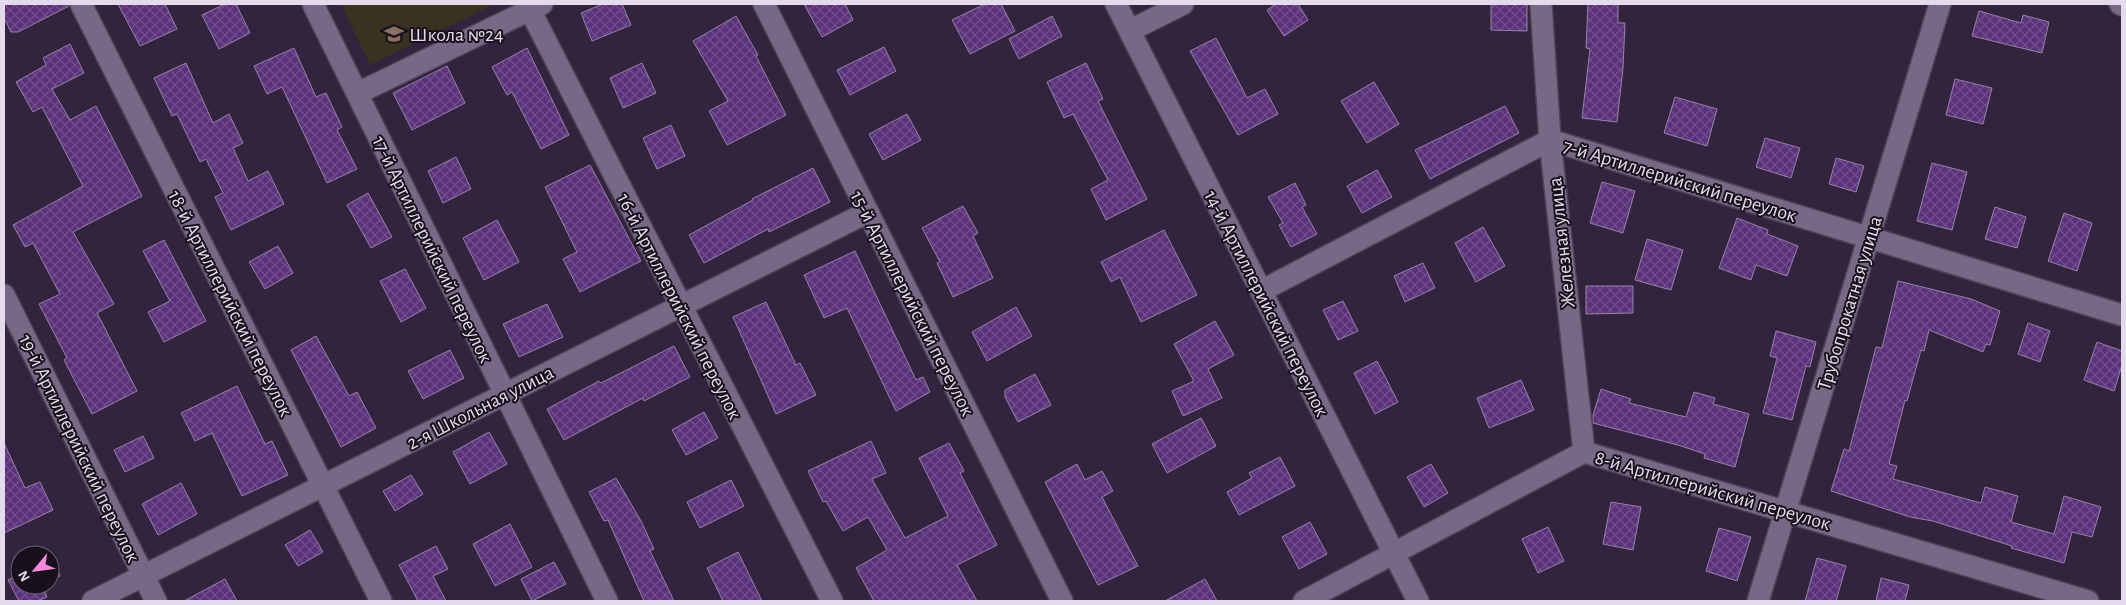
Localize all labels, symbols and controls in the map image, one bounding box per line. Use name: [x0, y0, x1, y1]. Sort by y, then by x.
school or university icon: Школа №24: [383, 23, 405, 45]
place label: Школа №24: [409, 25, 504, 45]
street label: 17-й Артиллерийский переулок: [368, 133, 496, 366]
street label: 7-й Артиллерийский переулок: [1561, 136, 1799, 226]
street label: Железная улица: [1545, 177, 1579, 309]
street label: 18-й Артиллерийский переулок: [164, 187, 296, 420]
street label: 14-й Артиллерийский переулок: [1200, 187, 1332, 420]
street label: 15-й Артиллерийский переулок: [847, 188, 978, 419]
street label: 16-й Артиллерийский переулок: [613, 190, 745, 423]
street label: Трубопрокатная улица: [1814, 214, 1886, 393]
street label: 19-й Артиллерийский переулок: [15, 331, 143, 565]
street label: 2-я Школьная улица: [404, 362, 557, 454]
street label: 8-й Артиллерийский переулок: [1593, 448, 1833, 534]
north arrow: [10, 545, 60, 595]
text: N: [16, 568, 33, 583]

